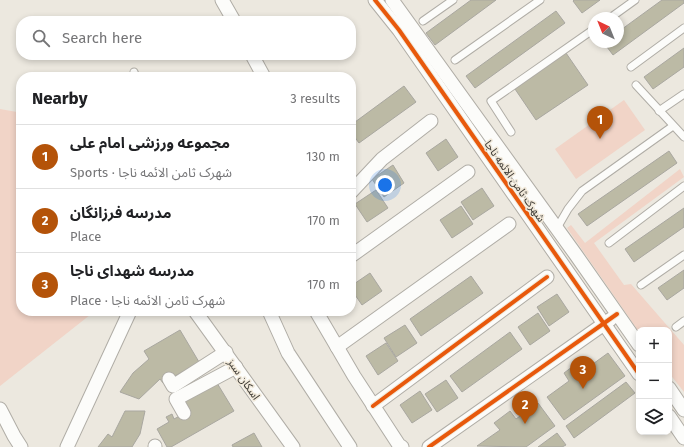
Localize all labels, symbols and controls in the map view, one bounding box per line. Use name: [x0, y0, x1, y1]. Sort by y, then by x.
north arrow: [588, 12, 624, 48]
search box: [16, 16, 356, 60]
icon: search: [30, 27, 52, 49]
text: Search here: [62, 29, 142, 47]
text: Nearby: [32, 88, 87, 109]
text: 3 results: [290, 91, 340, 106]
pin: 1: [587, 106, 613, 139]
text: مجموعه ورزشی امام علی: [70, 134, 230, 152]
street label: شهرک ثامن الائمه ناجا: [482, 138, 548, 225]
text: 1: [42, 149, 48, 164]
text: 130 m: [306, 149, 340, 164]
text: Sports · شهرک ثامن الائمه ناجا: [70, 165, 232, 180]
your location: [375, 175, 395, 195]
text: مدرسه فرزانگان: [70, 204, 172, 222]
text: 2: [42, 213, 48, 228]
text: 170 m: [307, 213, 340, 228]
text: Place: [70, 229, 101, 244]
text: مدرسه شهدای ناجا: [70, 262, 194, 280]
text: 3: [42, 277, 48, 292]
text: 170 m: [307, 277, 340, 292]
text: Place · شهرک ثامن الائمه ناجا: [70, 293, 225, 308]
map controls: [636, 327, 672, 435]
button: +: [636, 327, 672, 363]
street label: اسکان سبز: [224, 355, 262, 402]
pin: 3: [570, 356, 596, 389]
button: −: [636, 363, 672, 399]
pin: 2: [512, 391, 538, 424]
button: layers: [636, 399, 672, 435]

